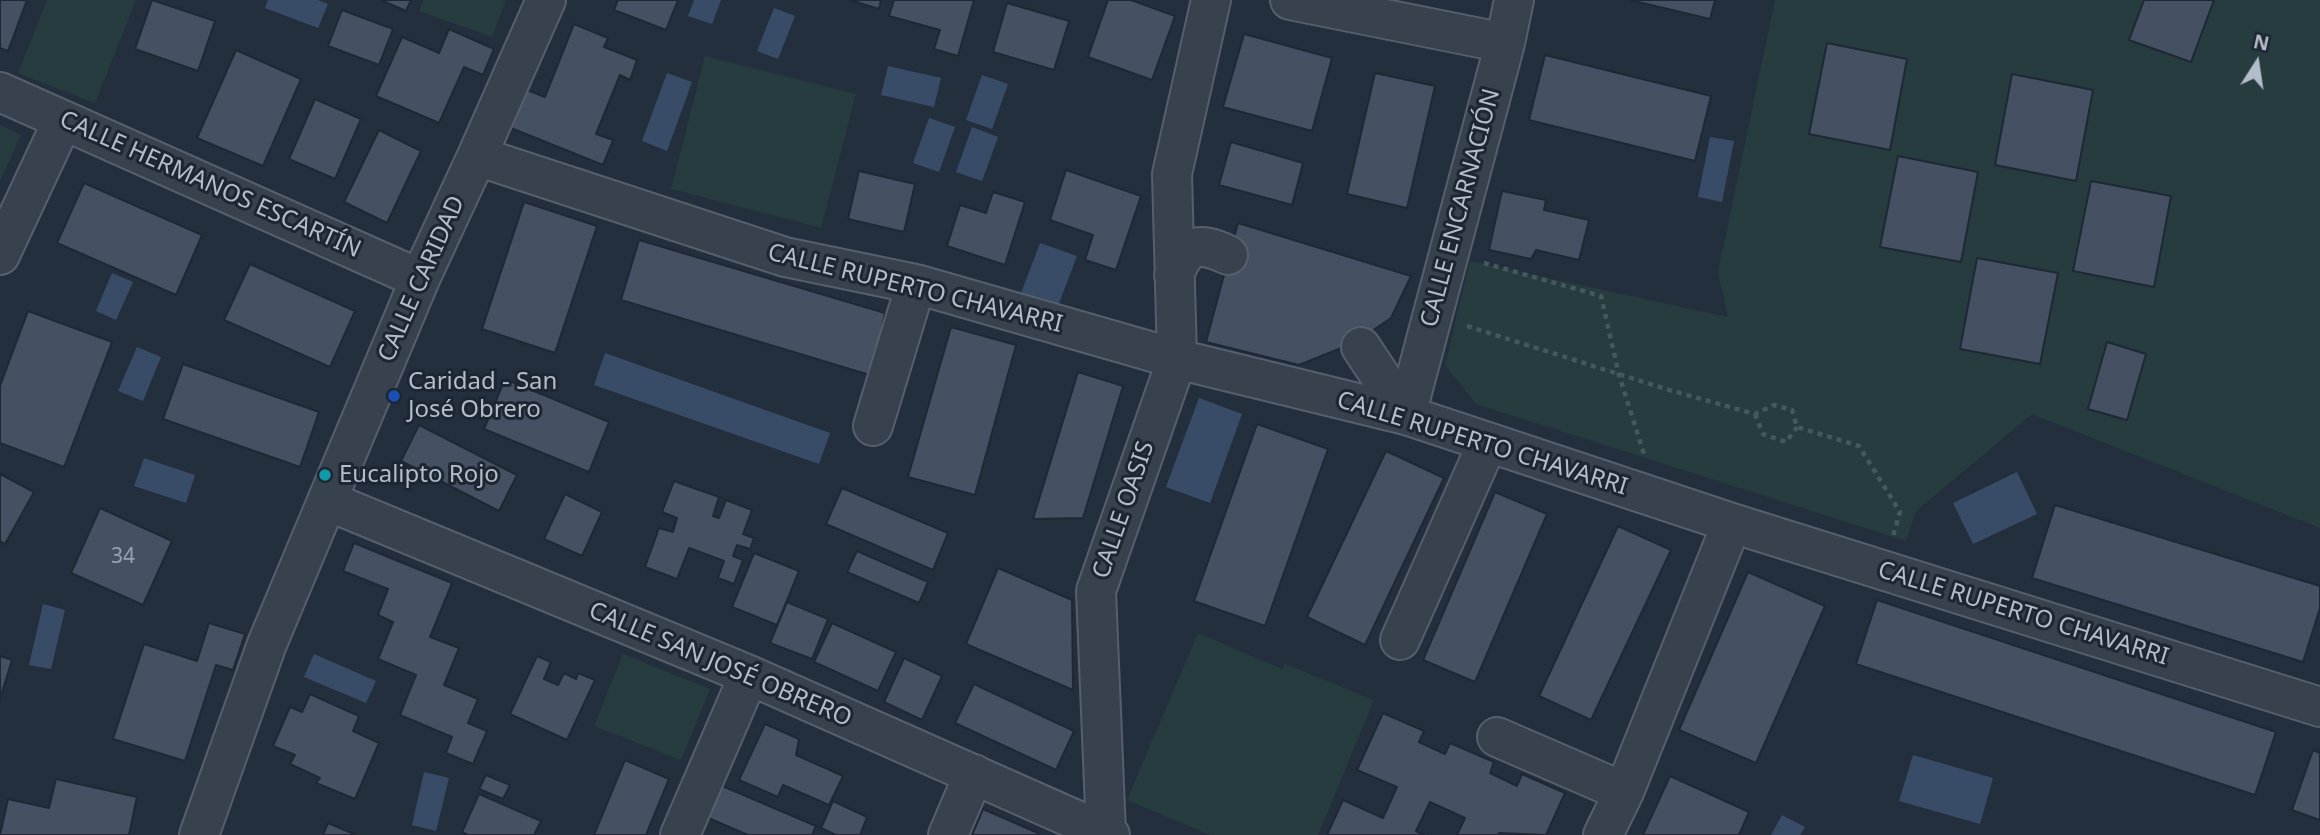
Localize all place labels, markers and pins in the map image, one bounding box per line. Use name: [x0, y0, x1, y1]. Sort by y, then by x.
place label: Caridad - San José Obrero: [408, 368, 557, 424]
marker: Caridad - San José Obrero: [386, 388, 402, 404]
place label: Eucalipto Rojo: [339, 461, 499, 489]
marker: Eucalipto Rojo: [317, 467, 333, 483]

